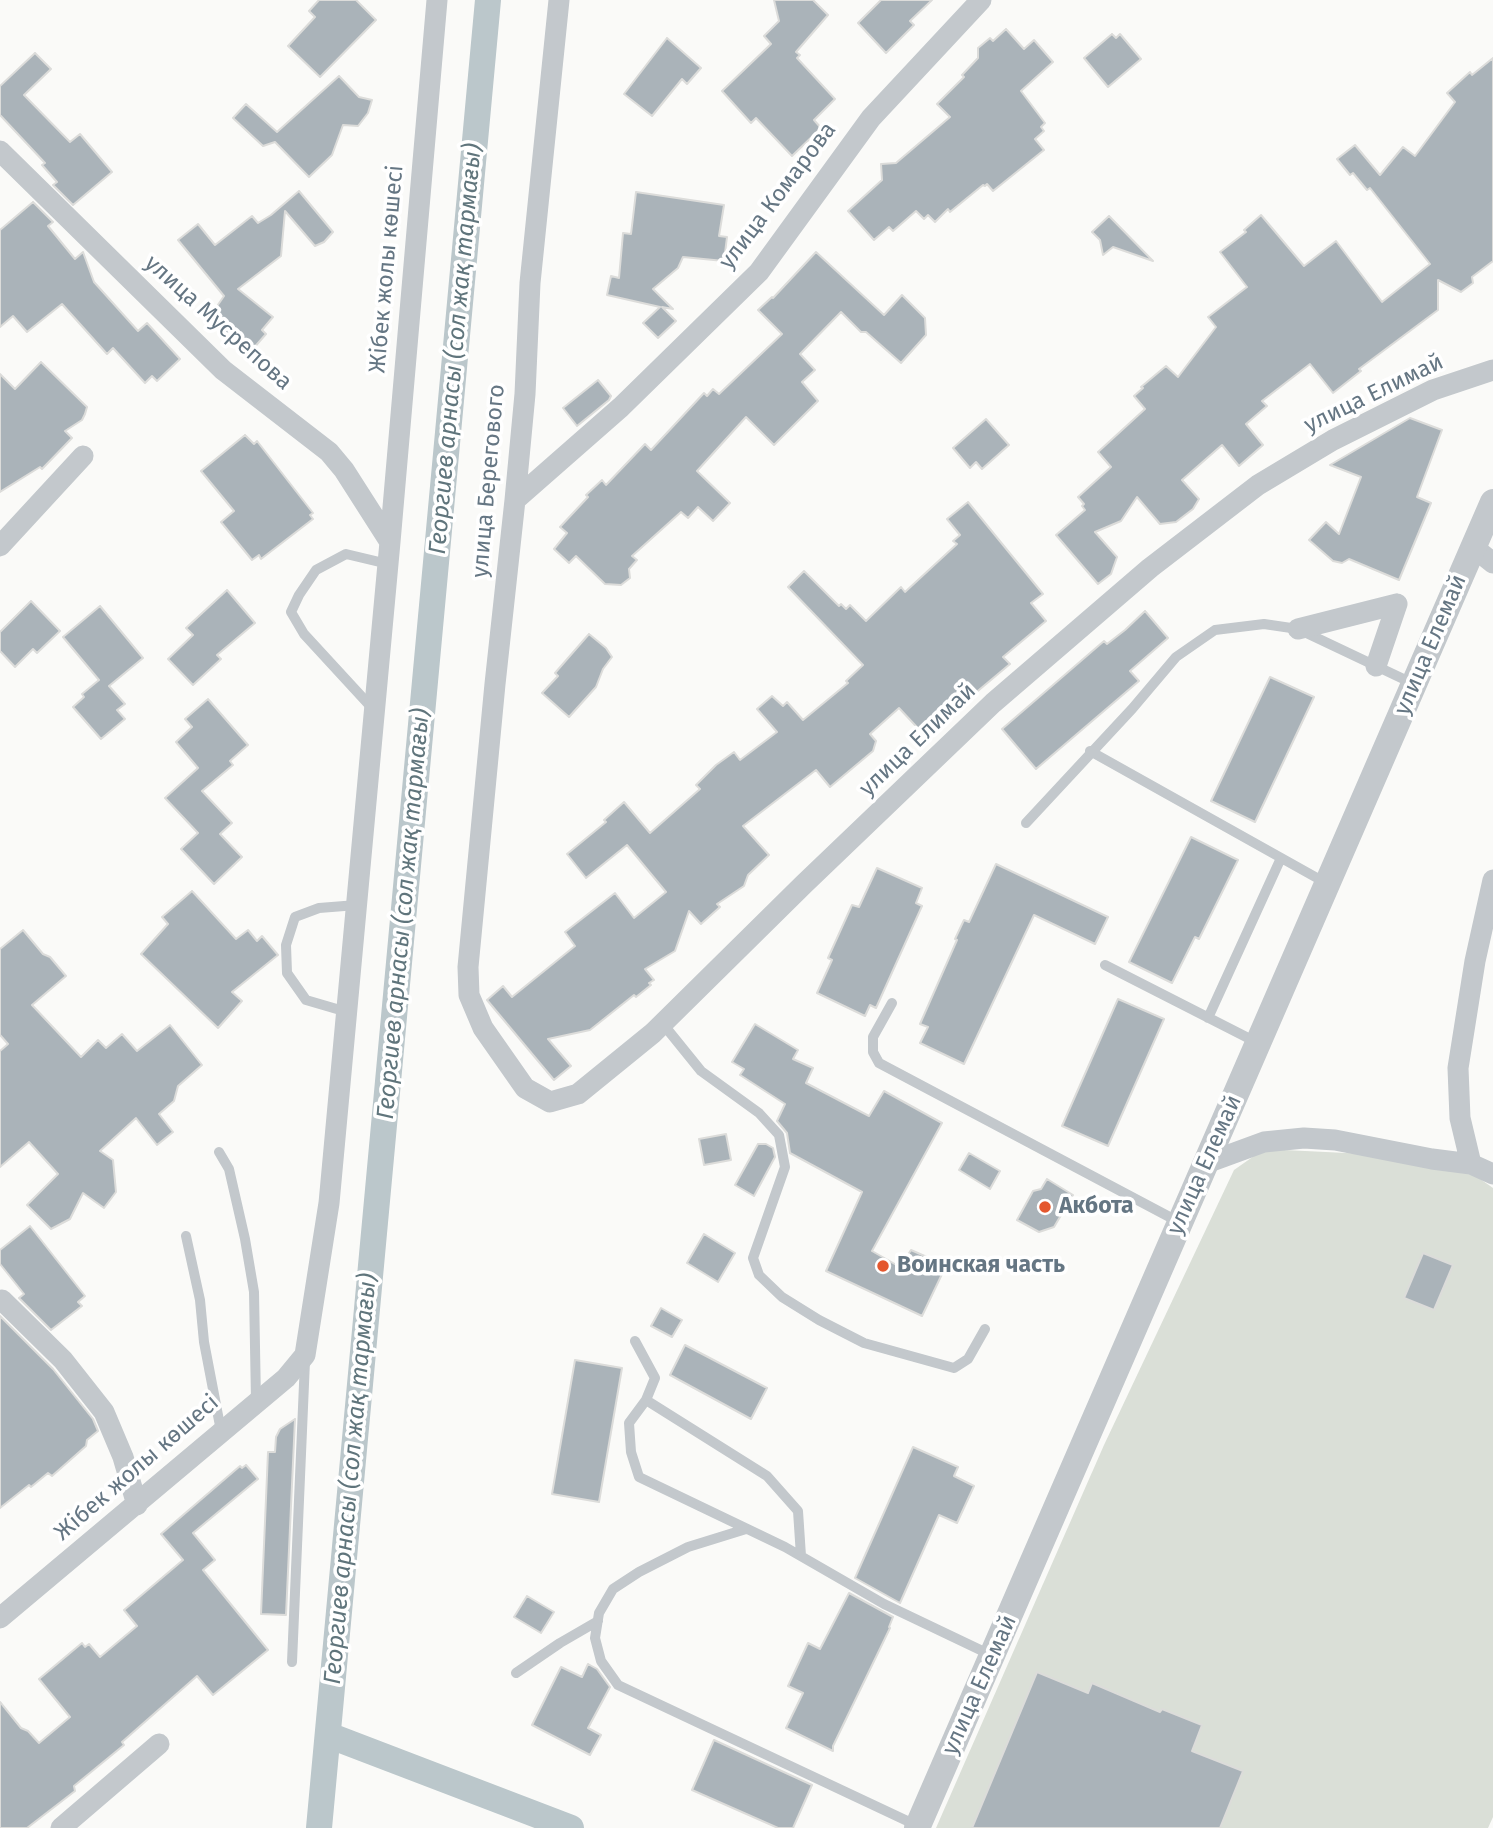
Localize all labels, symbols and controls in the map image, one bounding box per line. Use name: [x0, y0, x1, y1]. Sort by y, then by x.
street label: улица Комарова: [714, 117, 842, 275]
water label: Георгиев арнасы (сол жақ тармағы): [424, 142, 488, 556]
street label: Жібек жолы көшесі: [364, 164, 410, 374]
street label: улица Мусрепова: [139, 250, 297, 396]
street label: улица Елимай: [1300, 348, 1448, 440]
street label: улица Берегового: [467, 383, 511, 579]
street label: улица Елемай: [1389, 571, 1473, 719]
street label: улица Елимай: [854, 678, 982, 802]
water label: Георгиев арнасы (сол жақ тармағы): [372, 707, 436, 1121]
street label: улица Елемай: [1162, 1091, 1248, 1239]
place label: Акбота: [1059, 1193, 1134, 1221]
marker: Акбота: [1037, 1199, 1053, 1215]
place label: Воинская часть: [897, 1252, 1065, 1280]
marker: Воинская часть: [875, 1258, 891, 1274]
water label: Георгиев арнасы (сол жақ тармағы): [319, 1272, 383, 1686]
street label: Жібек жолы көшесі: [49, 1389, 225, 1547]
street label: улица Елемай: [937, 1611, 1023, 1759]

